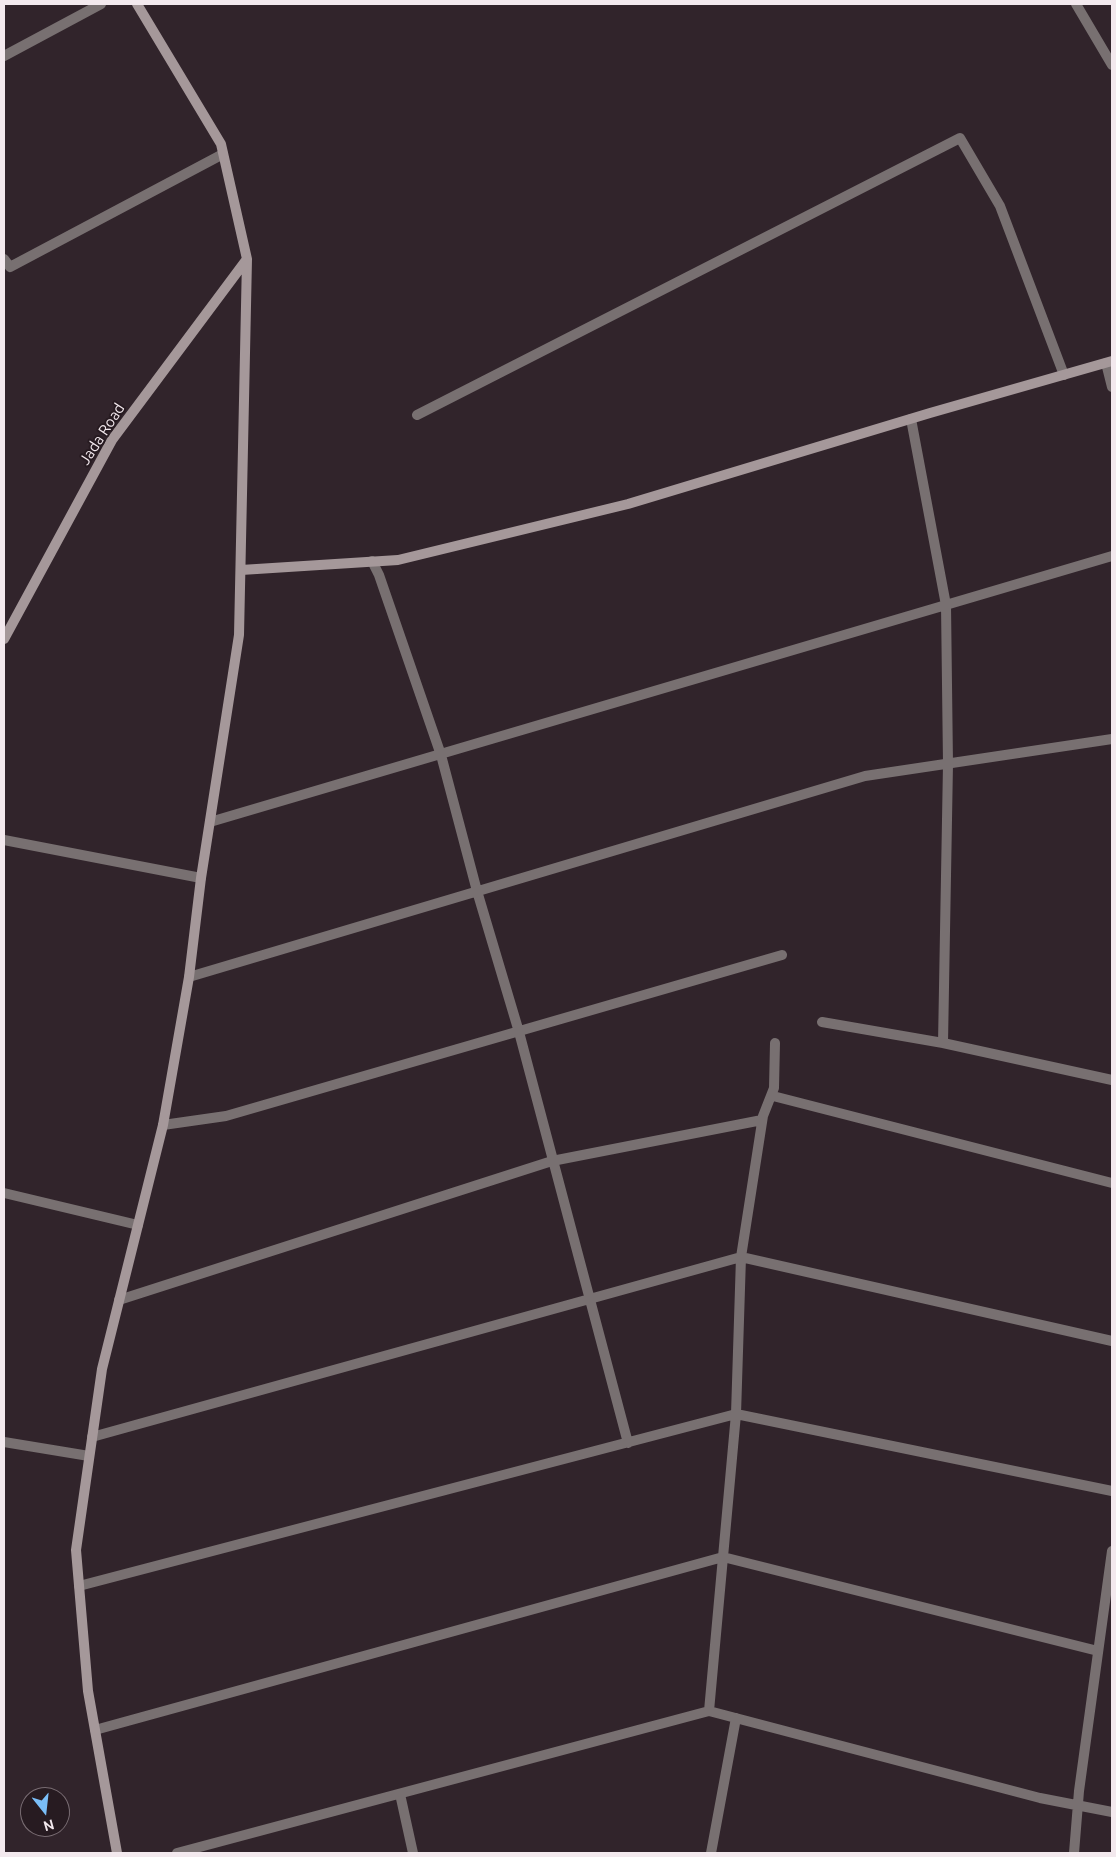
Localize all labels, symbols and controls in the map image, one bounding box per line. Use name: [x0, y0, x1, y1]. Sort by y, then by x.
street label: Jada Road: [76, 400, 128, 468]
north arrow: [20, 1787, 70, 1837]
text: N: [42, 1816, 56, 1835]

